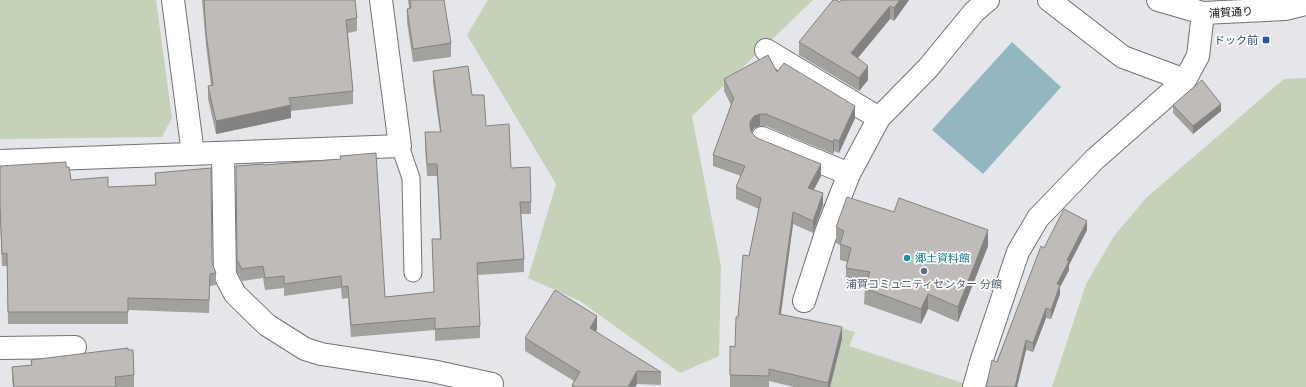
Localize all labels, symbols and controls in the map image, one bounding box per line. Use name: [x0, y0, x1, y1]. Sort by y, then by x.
street label: 浦賀通り: [1209, 5, 1253, 20]
place label: ドック前: [1214, 34, 1258, 47]
marker: ドック前: [1261, 35, 1271, 45]
place label: 郷土資料館: [915, 252, 970, 265]
marker: 郷土資料館: [902, 253, 912, 263]
marker: 浦賀コミュニティセンター 分館: [919, 266, 929, 276]
place label: 浦賀コミュニティセンター 分館: [846, 278, 1002, 291]

